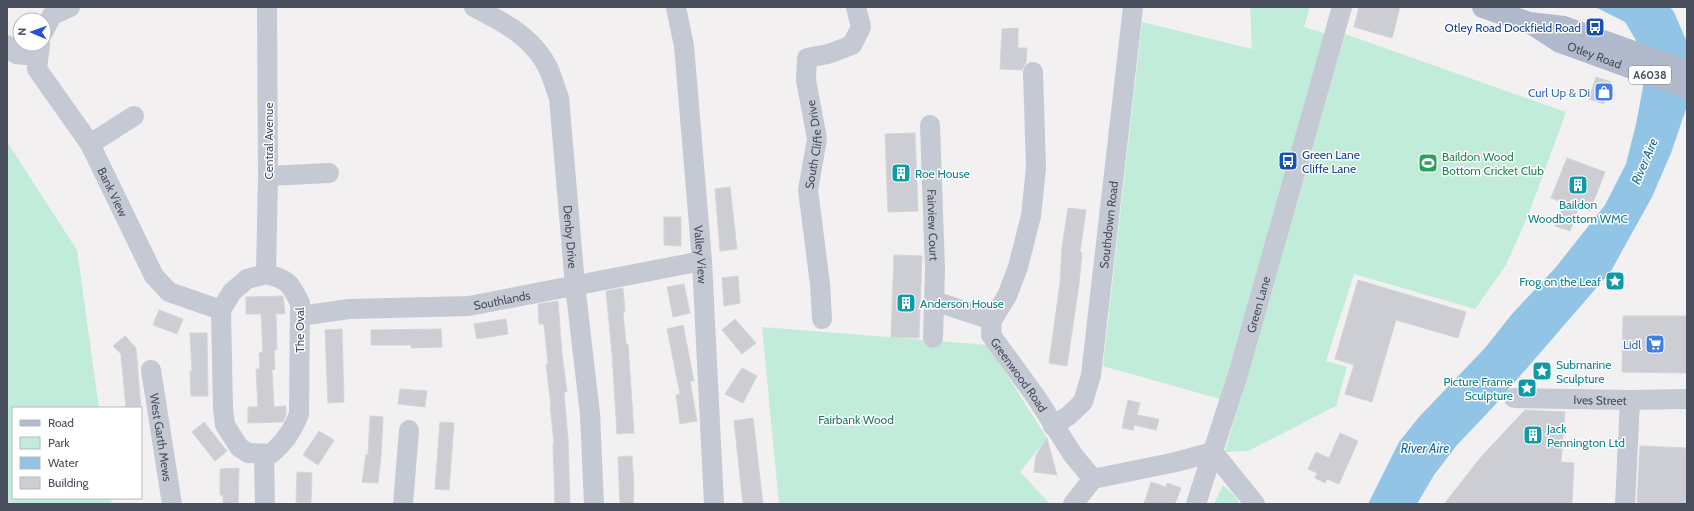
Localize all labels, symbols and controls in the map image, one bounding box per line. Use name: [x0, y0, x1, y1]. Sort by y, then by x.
north arrow: [12, 12, 52, 52]
bus stop icon: Otley Road Dockfield Road: [1584, 16, 1606, 38]
place label: Otley Road Dockfield Road: [1444, 20, 1581, 35]
text: N: [15, 28, 29, 36]
street label: Otley Road: [1565, 38, 1624, 71]
road number: A6038: [1629, 66, 1671, 84]
shop icon: Curl Up & Di: [1593, 81, 1615, 103]
place label: Curl Up & Di: [1528, 85, 1590, 100]
street label: South Cliffe Drive: [801, 99, 824, 190]
street label: Central Avenue: [261, 102, 276, 180]
water label: River Aire: [1627, 136, 1661, 186]
place label: Green Lane Cliffe Lane: [1302, 147, 1360, 176]
place label: Baildon Wood Bottom Cricket Club: [1442, 149, 1544, 178]
bus stop icon: Green Lane Cliffe Lane: [1277, 150, 1299, 172]
sports icon: Baildon Wood Bottom Cricket Club: [1417, 152, 1439, 174]
building icon: Roe House: [890, 162, 912, 184]
street label: Bank View: [95, 165, 132, 219]
place label: Roe House: [915, 166, 970, 181]
building icon: Baildon Woodbottom WMC: [1567, 174, 1589, 196]
street label: Southdown Road: [1096, 180, 1121, 269]
street label: Fairview Court: [925, 189, 942, 261]
place label: Baildon Woodbottom WMC: [1528, 197, 1628, 226]
street label: Denby Drive: [561, 204, 581, 269]
street label: Valley View: [692, 225, 711, 284]
place icon: Frog on the Leaf: [1604, 270, 1626, 292]
street label: Green Lane: [1243, 274, 1273, 334]
place label: Frog on the Leaf: [1519, 274, 1601, 289]
street label: Southlands: [472, 287, 532, 312]
building icon: Anderson House: [895, 292, 917, 314]
place label: Anderson House: [920, 296, 1004, 311]
street label: The Oval: [292, 307, 307, 353]
supermarket icon: Lidl: [1644, 333, 1666, 355]
street label: Greenwood Road: [988, 334, 1051, 415]
place label: Lidl: [1623, 337, 1641, 352]
place label: Submarine Sculpture: [1556, 357, 1611, 386]
place icon: Submarine Sculpture: [1531, 360, 1553, 382]
place label: Picture Frame Sculpture: [1444, 374, 1513, 403]
place icon: Picture Frame Sculpture: [1516, 377, 1538, 399]
street label: West Garth Mews: [147, 392, 176, 482]
street label: Ives Street: [1573, 392, 1627, 407]
legend: [12, 407, 142, 499]
park label: Fairbank Wood: [818, 412, 894, 427]
text: Road: [48, 415, 74, 430]
place label: Jack Pennington Ltd: [1546, 421, 1625, 450]
building icon: Jack Pennington Ltd: [1522, 424, 1544, 446]
text: Park: [48, 435, 70, 450]
water label: River Aire: [1401, 440, 1449, 456]
text: Water: [48, 455, 79, 470]
text: Building: [48, 475, 90, 490]

